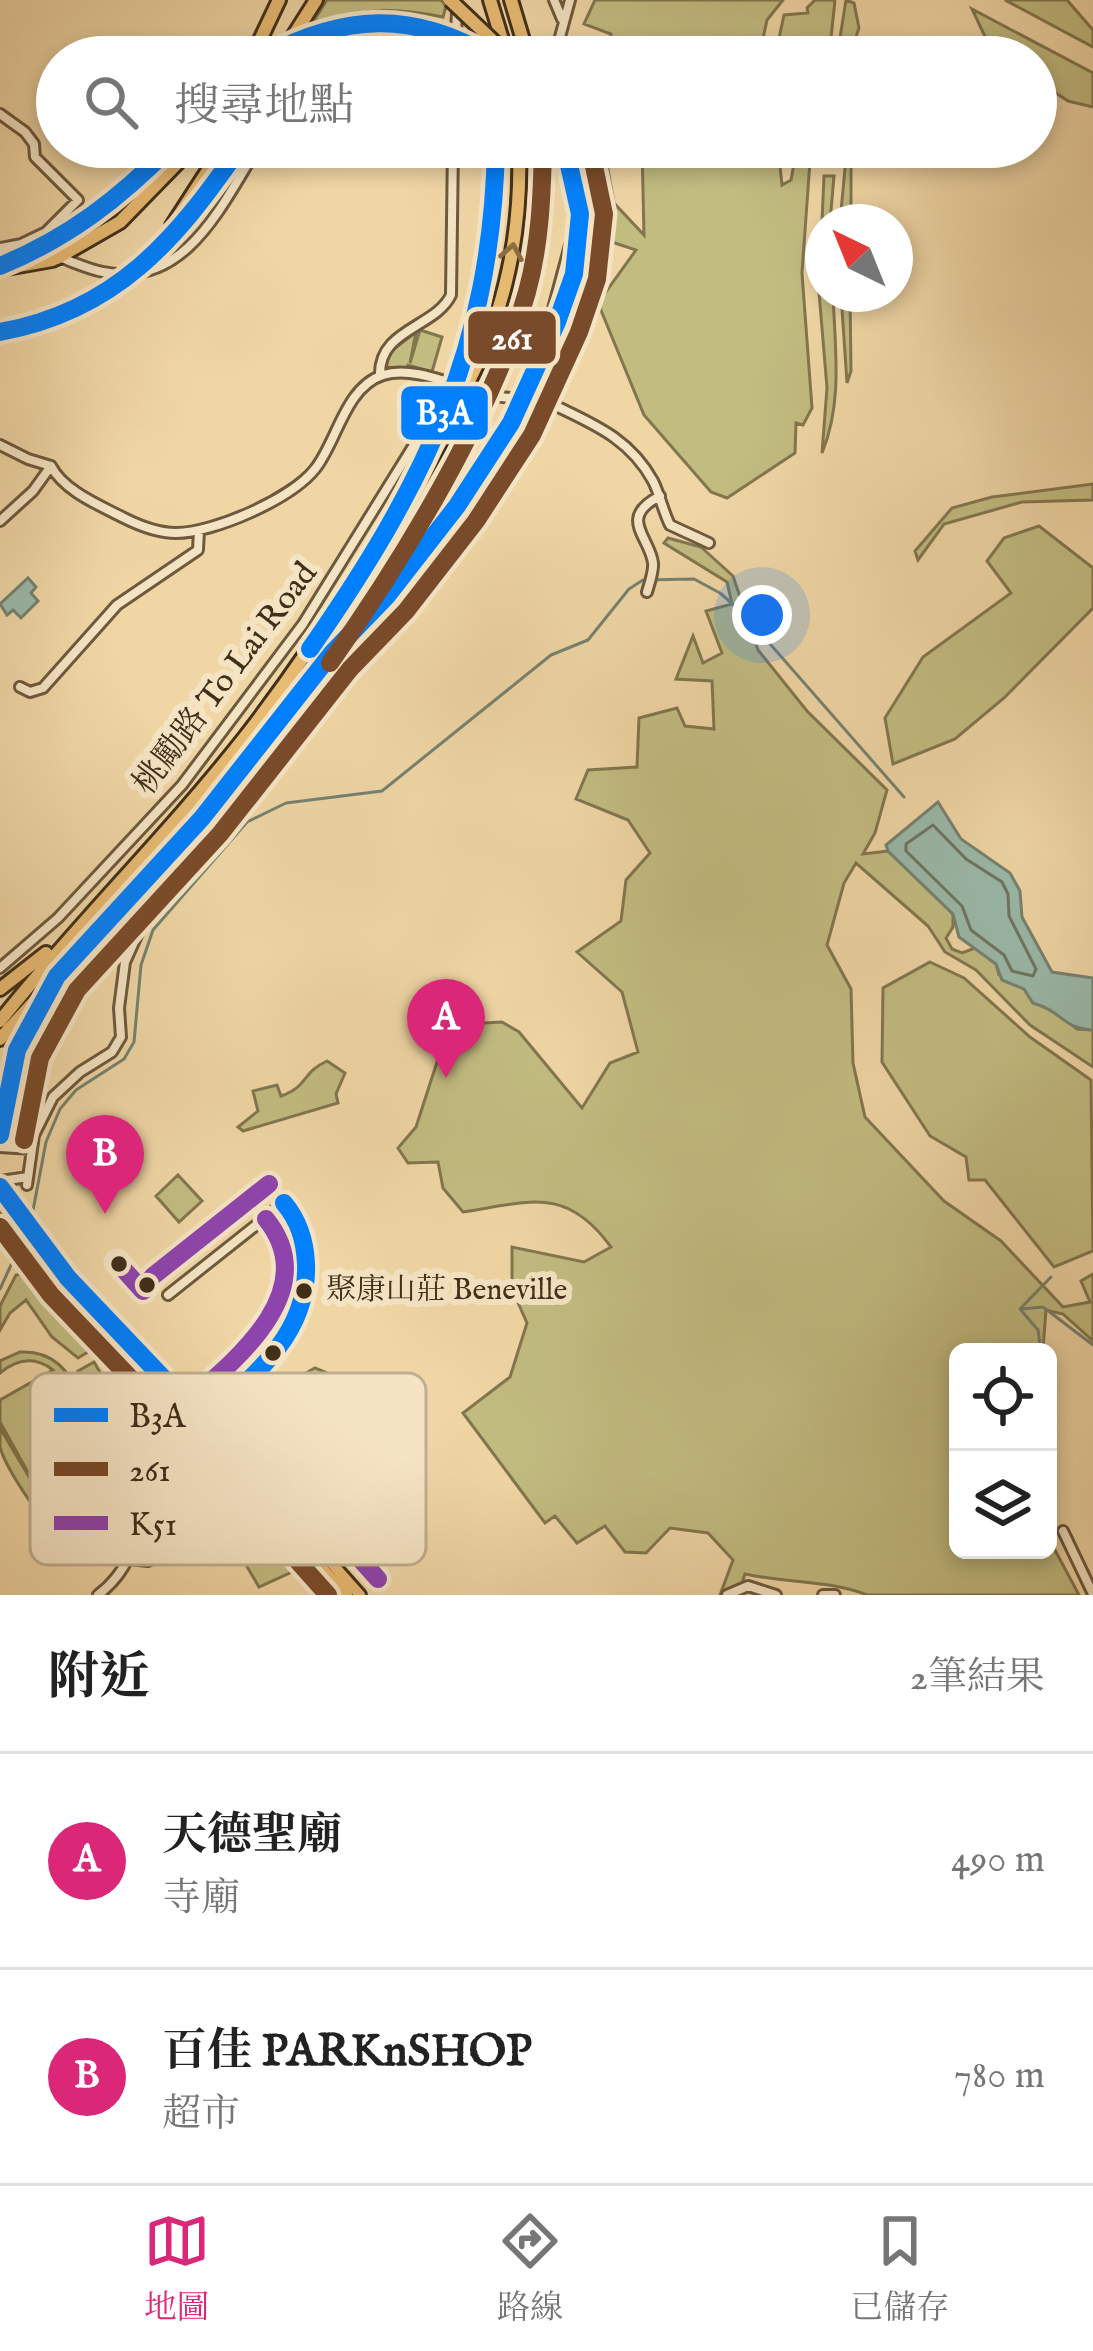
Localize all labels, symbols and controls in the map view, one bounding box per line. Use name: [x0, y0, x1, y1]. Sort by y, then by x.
search box: [36, 36, 1057, 168]
icon: search: [78, 69, 144, 135]
text: 搜尋地點: [174, 79, 354, 136]
north arrow: [805, 204, 913, 312]
one-way arrow: [498, 242, 523, 262]
line badge: 261: [466, 309, 558, 366]
text: 261: [491, 319, 533, 361]
line badge: B3A: [399, 384, 490, 442]
text: B3A: [416, 394, 474, 436]
street label: 桃勵路 To Lai Road: [125, 554, 327, 804]
your location: [732, 585, 792, 645]
pin: A: [407, 979, 485, 1078]
pin: B: [66, 1115, 144, 1214]
unlabelled marker: [108, 1253, 130, 1275]
place label: 聚康山莊 Beneville: [326, 1272, 567, 1310]
unlabelled marker: [136, 1274, 158, 1296]
marker: 聚康山莊 Beneville: [293, 1280, 315, 1302]
unlabelled marker: [262, 1342, 284, 1364]
map controls: [949, 1343, 1057, 1559]
button: locate: [949, 1343, 1057, 1451]
legend: [30, 1373, 426, 1565]
text: B3A: [129, 1397, 186, 1439]
text: 261: [129, 1451, 171, 1493]
button: layers: [949, 1451, 1057, 1559]
text: K51: [129, 1505, 177, 1547]
text: 附近: [48, 1647, 150, 1712]
text: 2筆結果: [910, 1654, 1045, 1703]
text: 天德聖廟: [162, 1808, 342, 1865]
text: A: [74, 1836, 100, 1885]
text: 490 m: [951, 1836, 1045, 1885]
text: 寺廟: [162, 1875, 240, 1924]
text: 百佳 PARKnSHOP: [162, 2024, 532, 2081]
text: B: [74, 2052, 100, 2101]
text: 780 m: [954, 2052, 1045, 2101]
text: 超市: [162, 2091, 240, 2140]
tab: 地圖: [144, 2208, 210, 2330]
tab: 路線: [497, 2208, 563, 2330]
tab: 已儲存: [850, 2208, 949, 2330]

